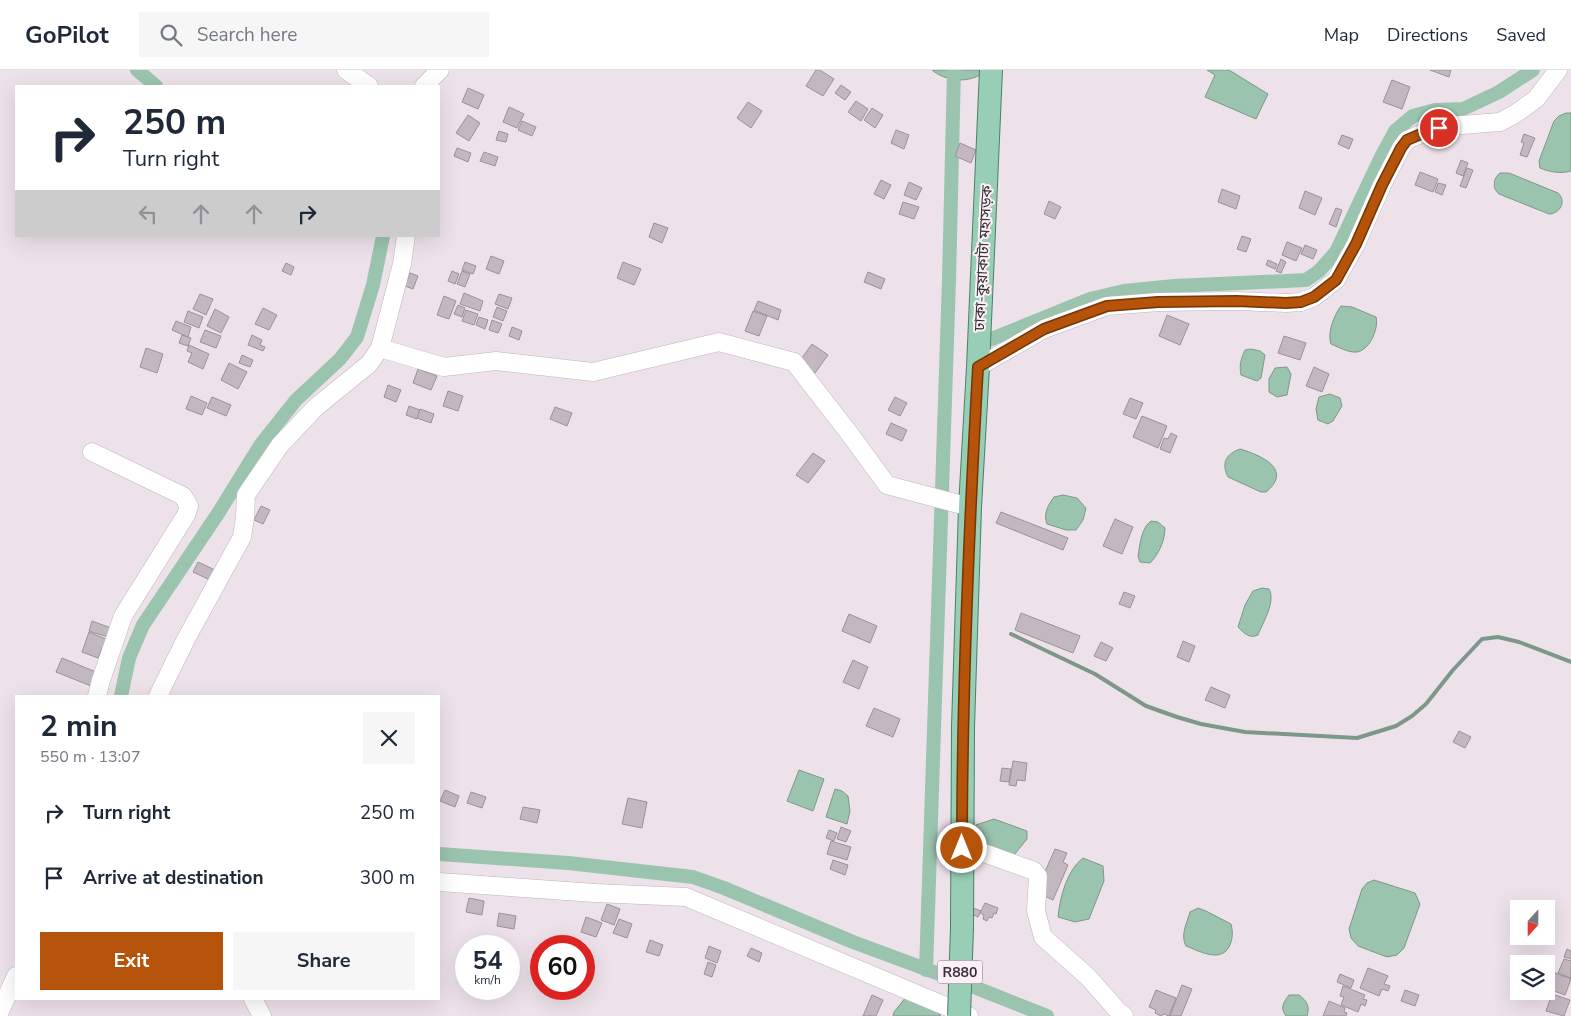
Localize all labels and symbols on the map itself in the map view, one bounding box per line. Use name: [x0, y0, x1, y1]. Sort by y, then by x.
pin: [1418, 107, 1460, 149]
street label: ঢাকা-কুয়াকাটা মহাসড়ক: [969, 184, 997, 332]
position arrow: [935, 821, 987, 873]
north arrow: [1510, 900, 1555, 945]
speed limit sign: 60: [530, 935, 595, 1000]
road number: R880: [938, 960, 982, 984]

